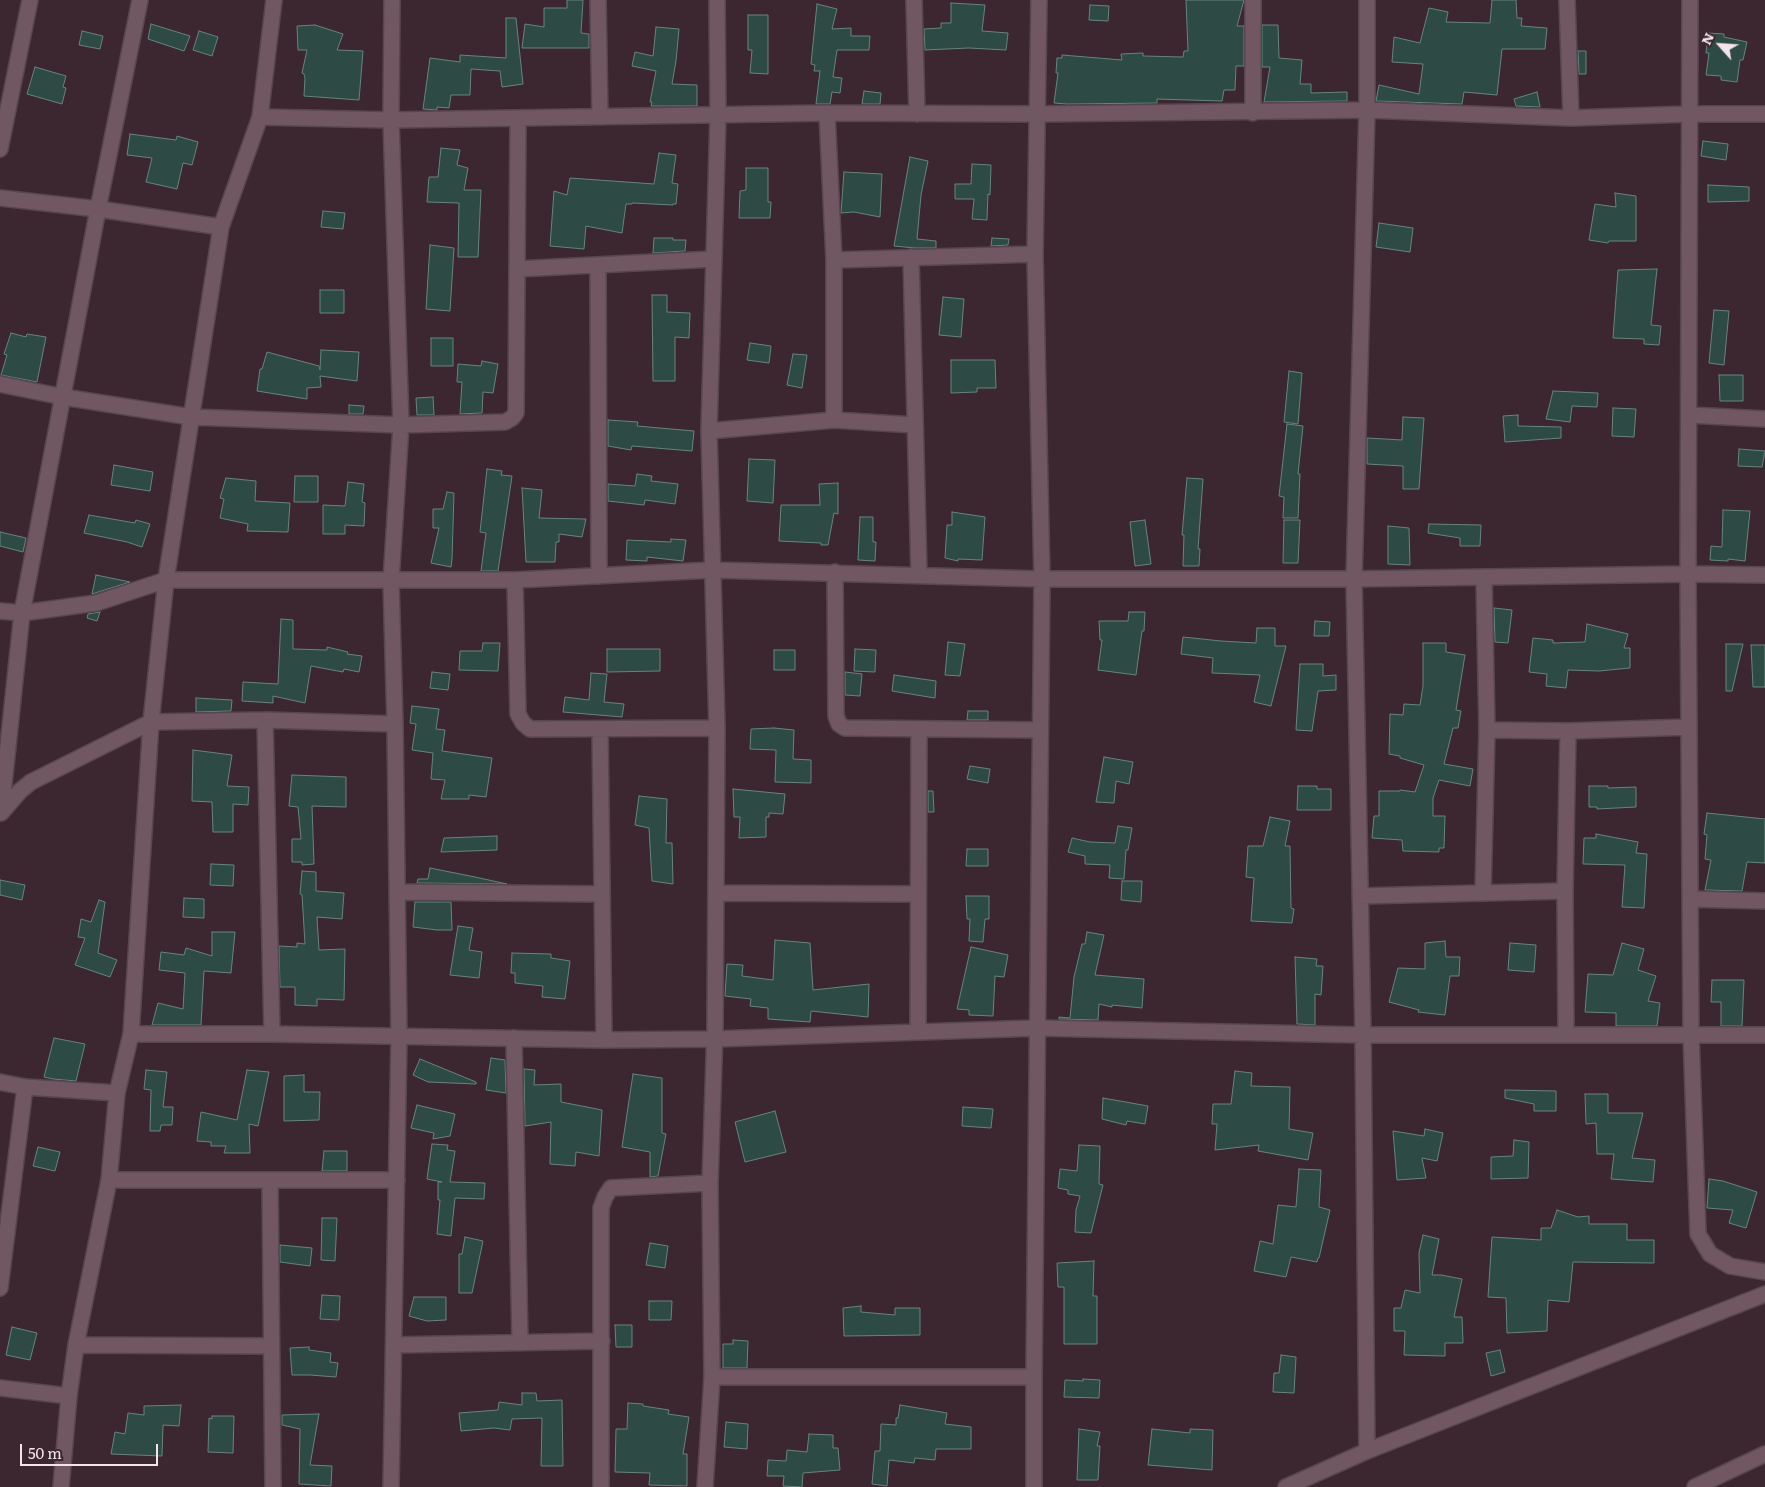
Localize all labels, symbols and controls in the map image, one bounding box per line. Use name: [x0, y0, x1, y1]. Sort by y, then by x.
north arrow: [1695, 20, 1745, 70]
text: N: [1695, 29, 1718, 48]
scale bar: [22, 1434, 160, 1466]
text: 50 m: [28, 1441, 62, 1464]

